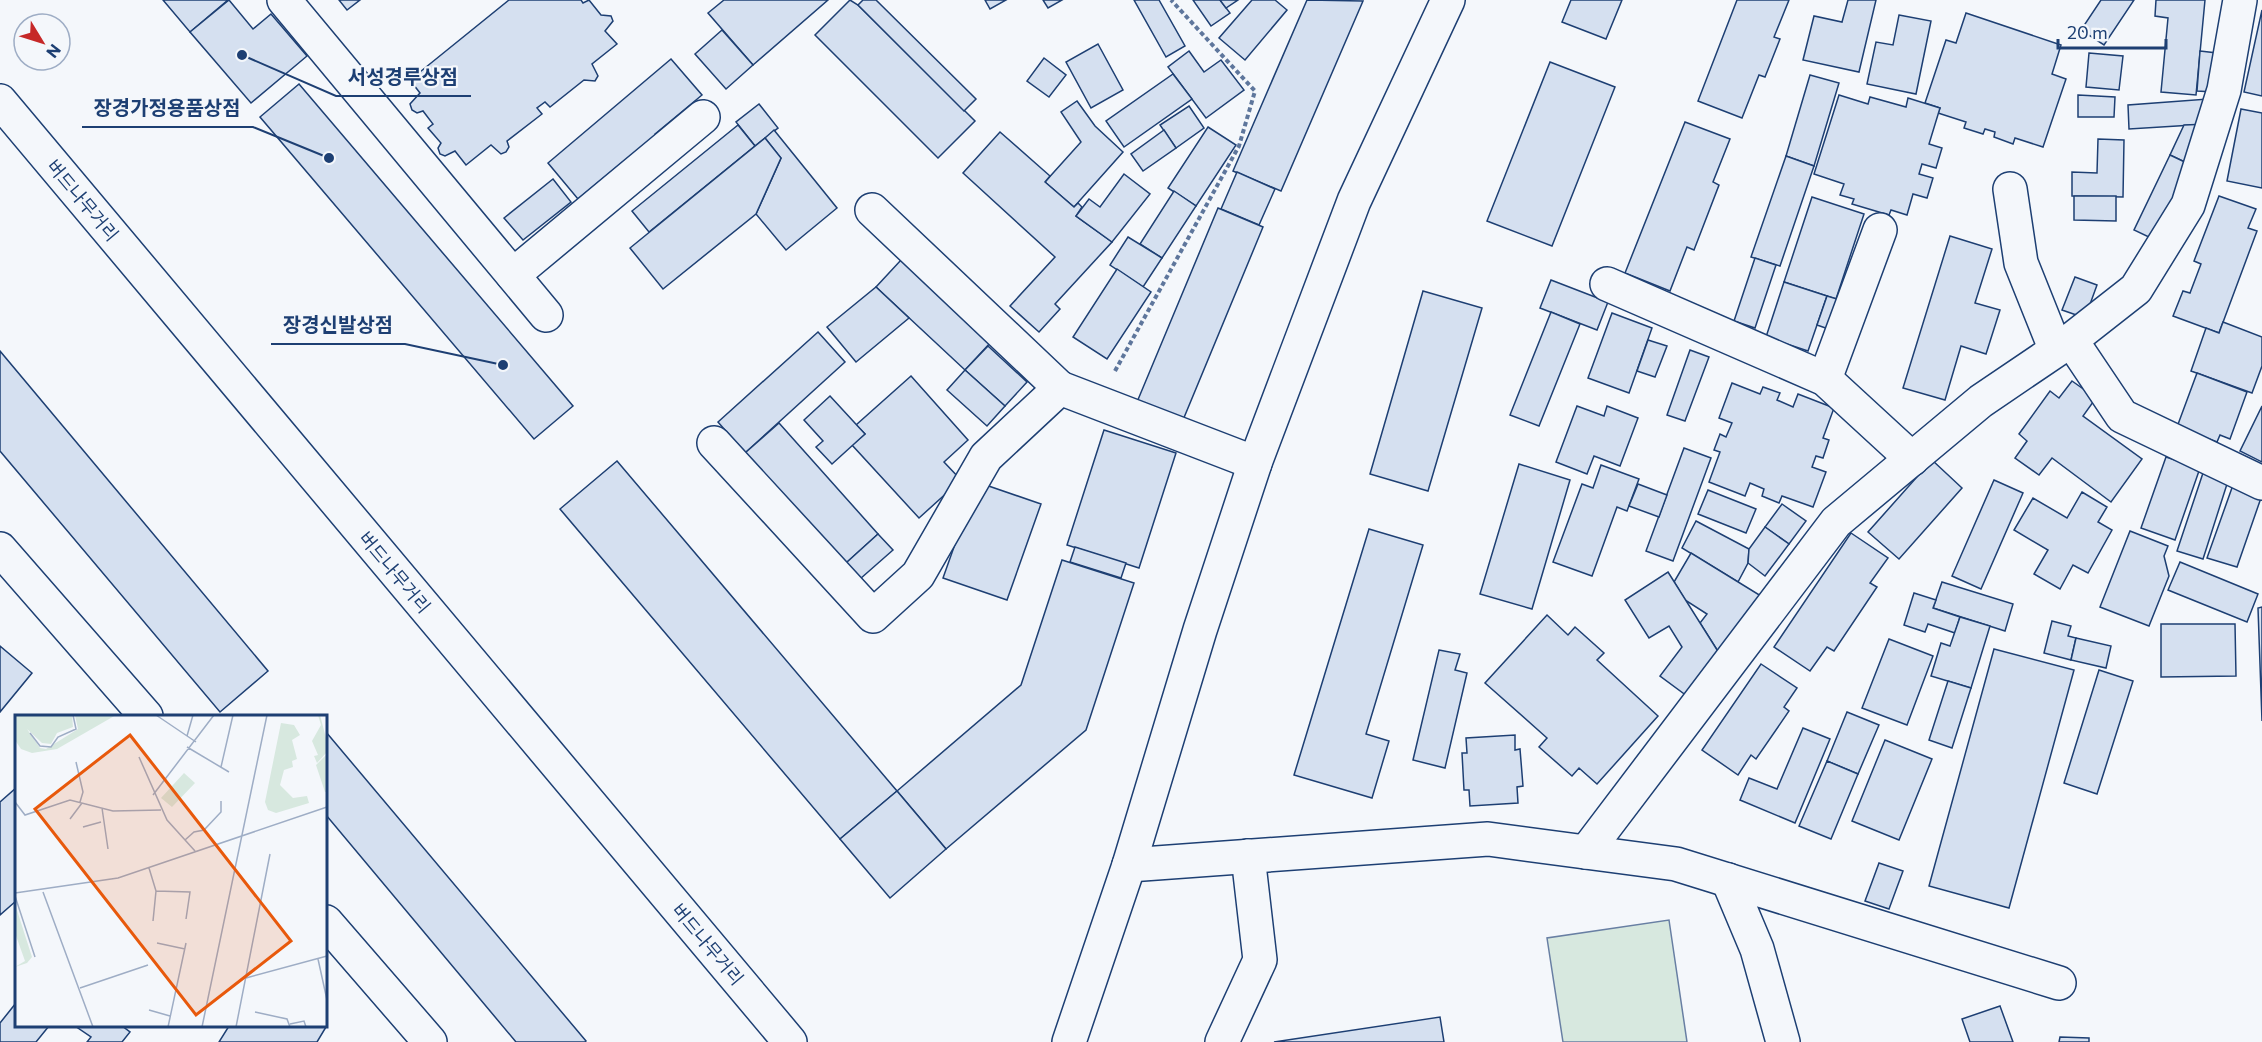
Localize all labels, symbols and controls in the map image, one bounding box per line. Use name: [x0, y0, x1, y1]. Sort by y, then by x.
north arrow: [12, 12, 72, 72]
scale bar: [2058, 12, 2166, 50]
text: 20 m: [2067, 21, 2108, 43]
text: N: [43, 41, 65, 62]
callout: 서성경루상점: [336, 58, 471, 96]
text: 서성경루상점: [348, 64, 458, 88]
callout: 장경가정용품상점: [82, 89, 253, 127]
text: 장경가정용품상점: [93, 95, 241, 119]
street label: 버드나무거리: [43, 155, 123, 245]
callout: 장경신발상점: [271, 306, 405, 344]
text: 장경신발상점: [283, 312, 393, 336]
street label: 버드나무거리: [355, 527, 435, 617]
inset map: [15, 715, 327, 1027]
street label: 버드나무거리: [668, 899, 748, 989]

